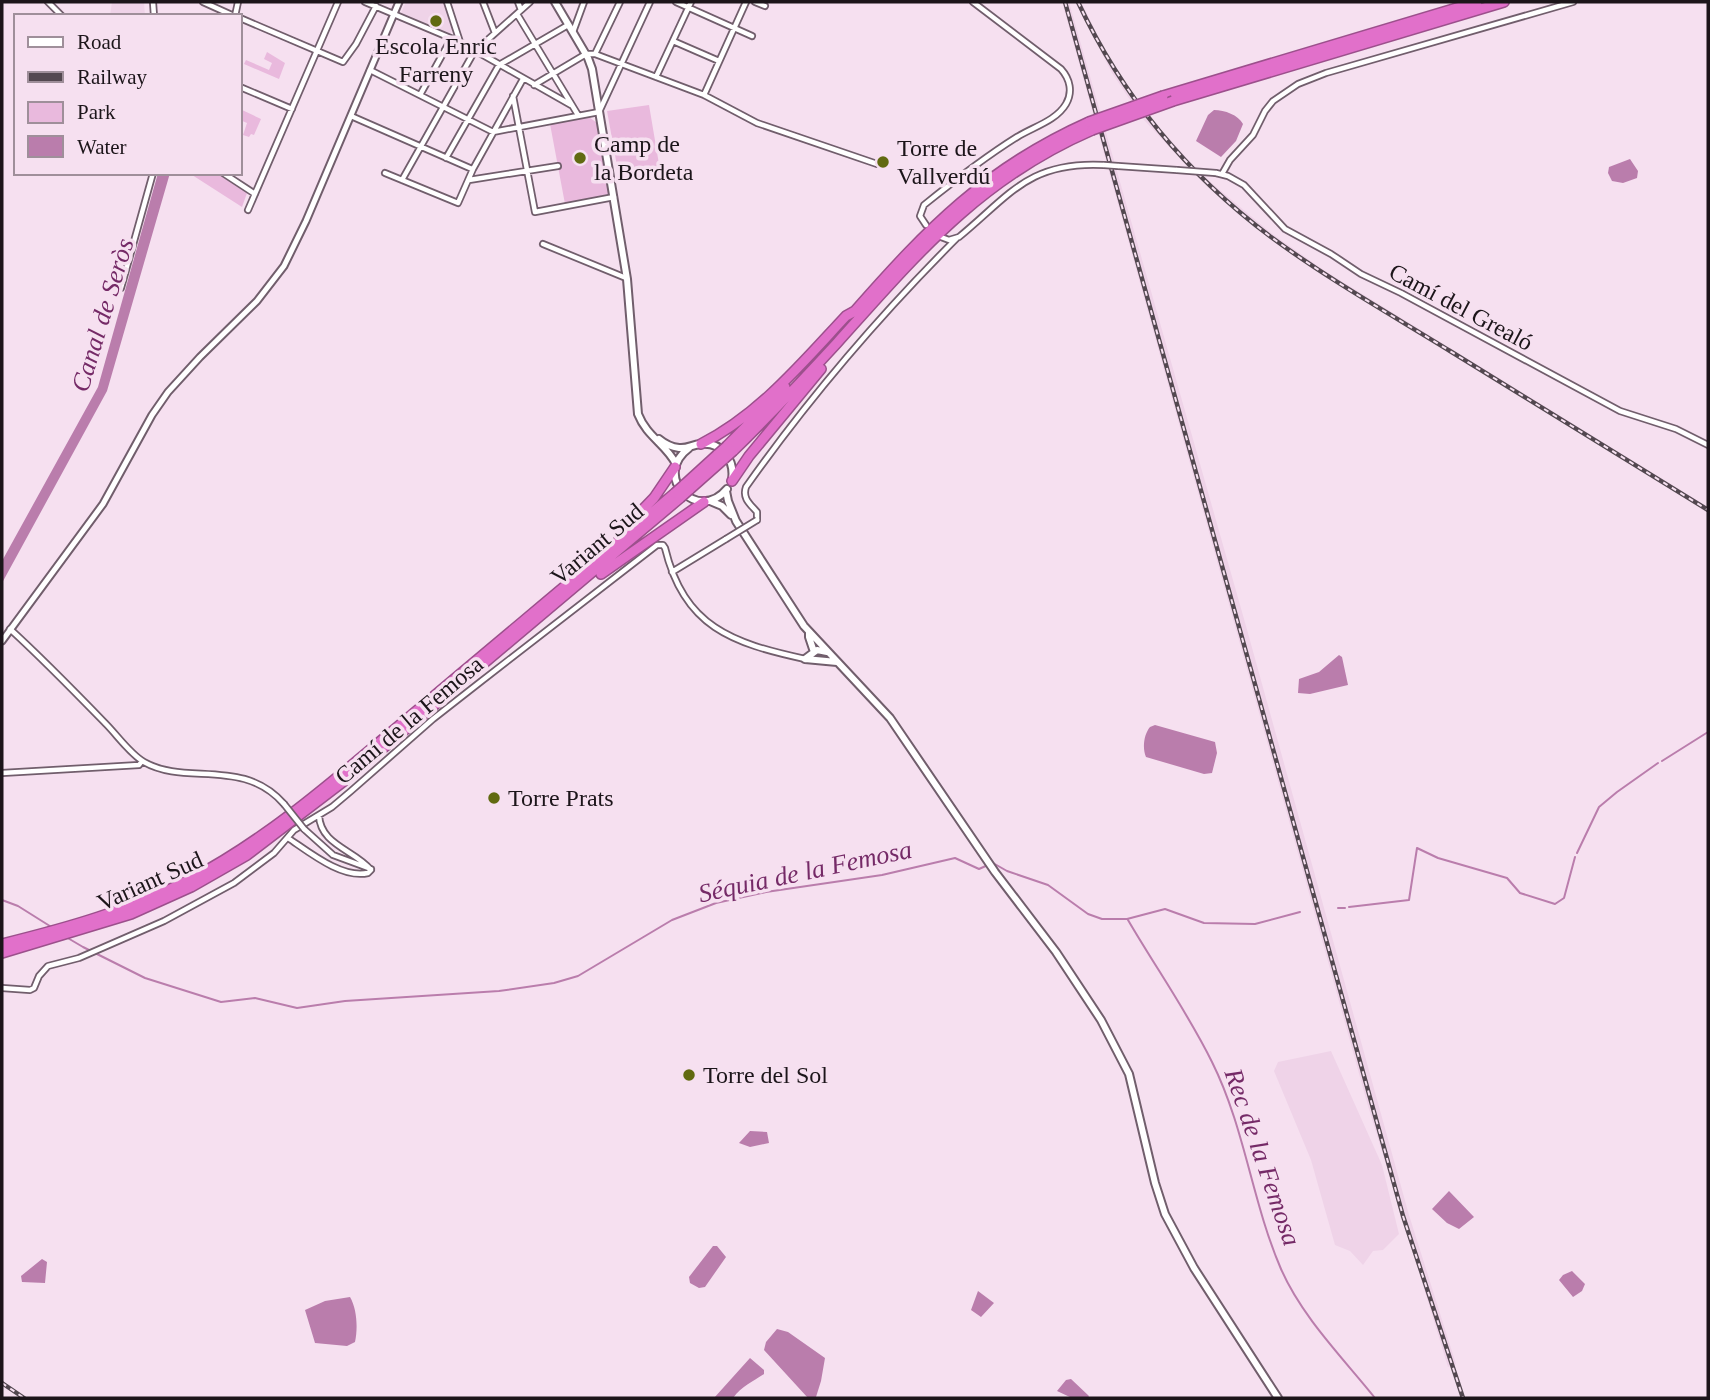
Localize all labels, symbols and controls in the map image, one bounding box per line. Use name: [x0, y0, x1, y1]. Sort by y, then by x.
marker: Escola Enric Farreny: [428, 13, 444, 29]
legend: [14, 14, 242, 175]
text: Road: [77, 30, 122, 54]
place label: Escola Enric Farreny: [375, 33, 497, 87]
text: Railway: [77, 65, 147, 89]
text: Park: [77, 100, 116, 124]
place label: Camp de la Bordeta: [594, 131, 694, 185]
text: Water: [77, 135, 127, 159]
place label: Torre de Vallverdú: [897, 135, 990, 189]
marker: Camp de la Bordeta: [572, 150, 588, 166]
marker: Torre de Vallverdú: [875, 154, 891, 170]
water label: Canal de Seròs: [65, 235, 140, 395]
street label: Camí del Grealó: [1385, 258, 1537, 356]
street label: Variant Sud: [545, 498, 649, 590]
street label: Camí de la Femosa: [330, 650, 488, 789]
place label: Torre Prats: [508, 785, 614, 811]
marker: Torre Prats: [486, 790, 502, 806]
water label: Séquia de la Femosa: [696, 835, 914, 908]
street label: Variant Sud: [93, 846, 207, 916]
place label: Torre del Sol: [703, 1062, 828, 1088]
water label: Rec de la Femosa: [1218, 1064, 1306, 1250]
marker: Torre del Sol: [681, 1067, 697, 1083]

